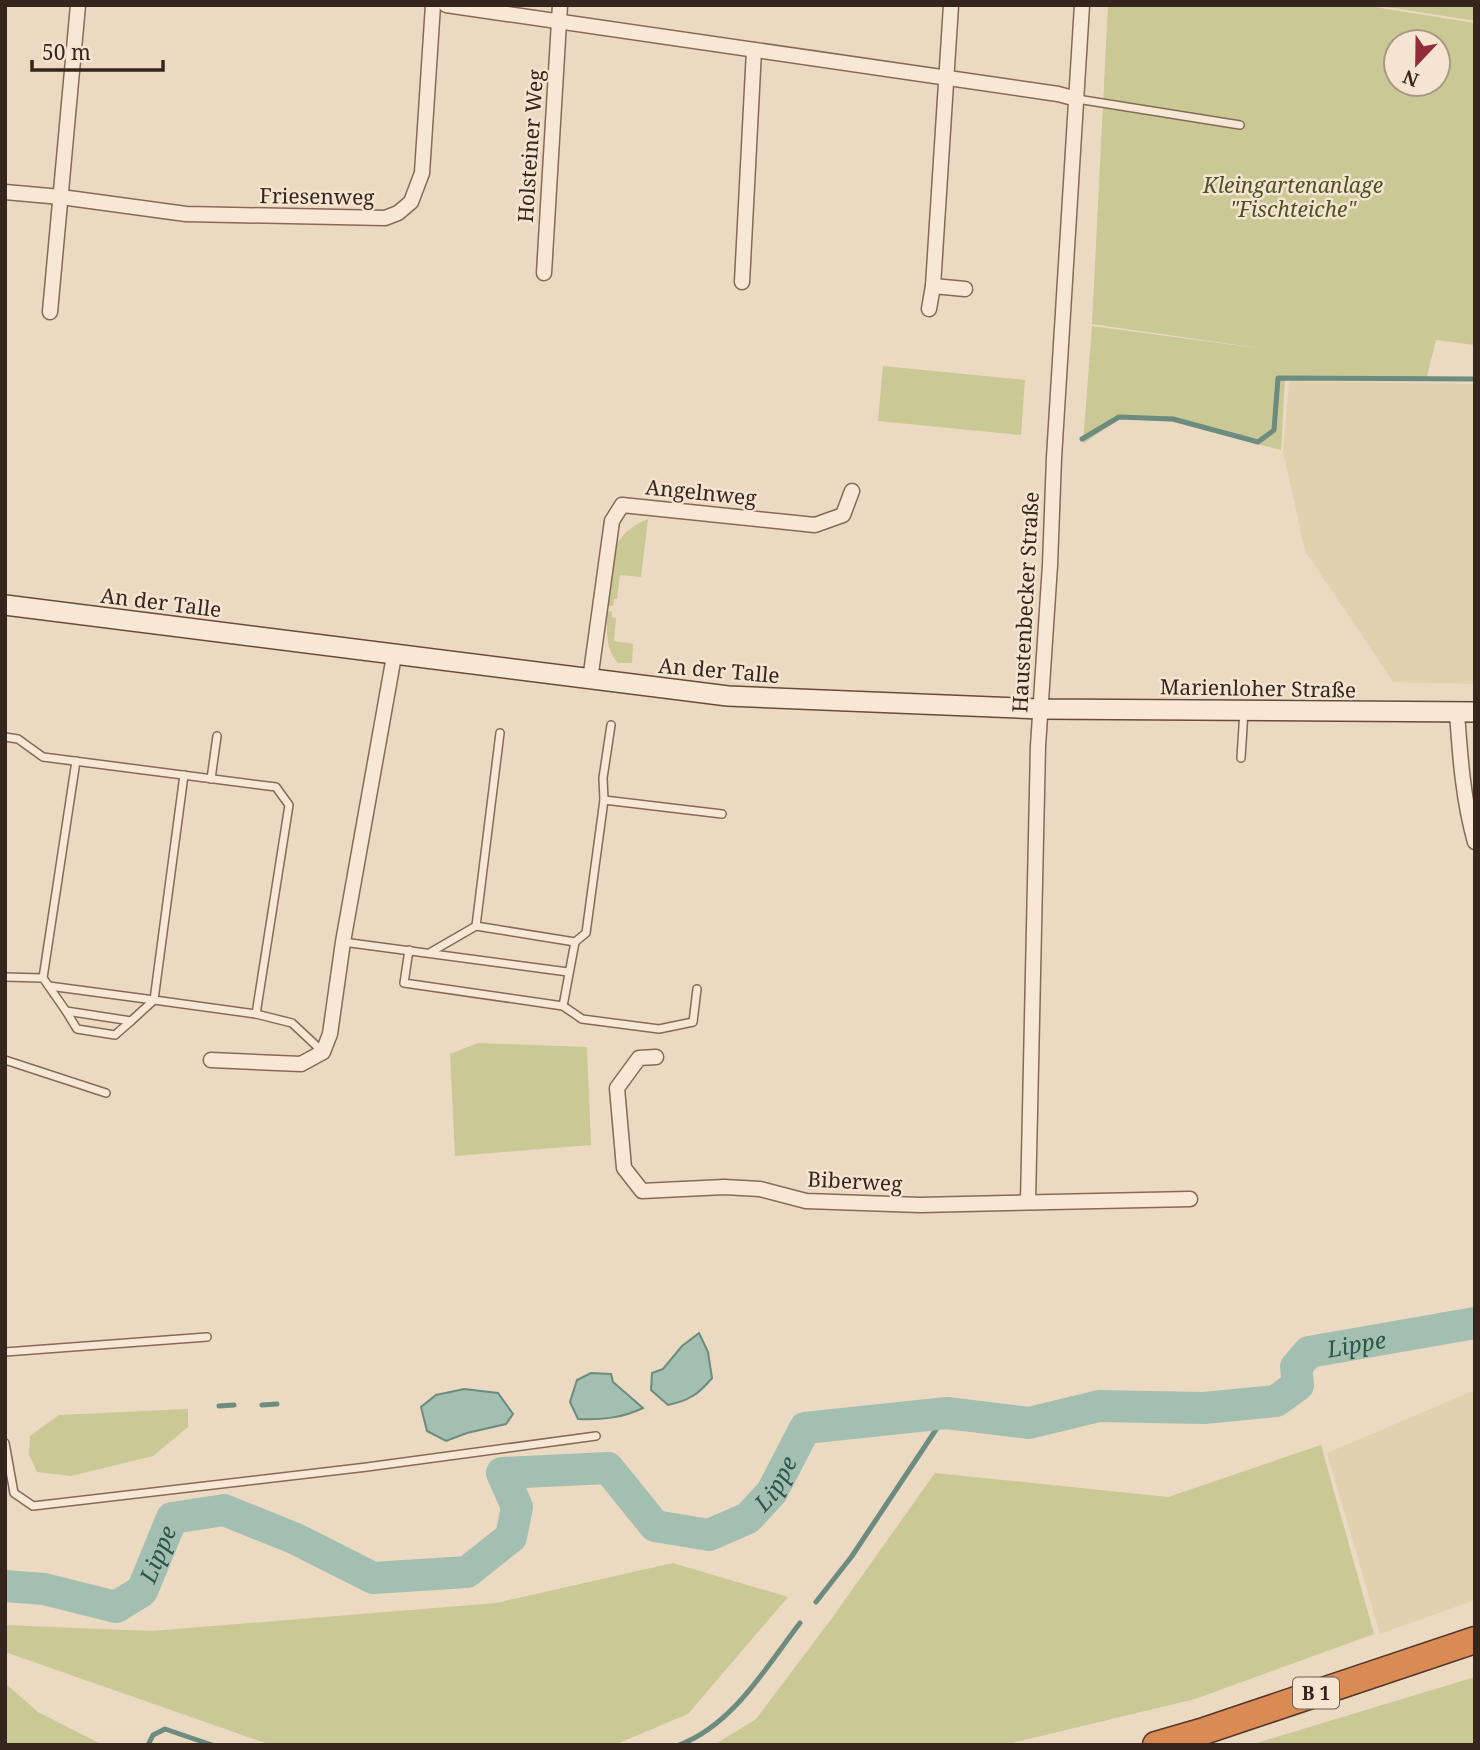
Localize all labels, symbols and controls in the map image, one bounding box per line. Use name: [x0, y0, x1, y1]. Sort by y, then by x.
scale bar: [32, 28, 163, 72]
north arrow: [1382, 28, 1452, 98]
text: 50 m: [42, 38, 91, 66]
text: N: [1399, 64, 1422, 94]
street label: Holsteiner Weg: [511, 68, 549, 224]
park label: Kleingartenanlage "Fischteiche": [1202, 171, 1383, 223]
street label: Friesenweg: [259, 181, 375, 211]
street label: Angelnweg: [644, 472, 759, 512]
street label: Haustenbecker Straße: [1005, 491, 1045, 713]
street label: An der Talle: [99, 581, 223, 623]
street label: An der Talle: [657, 651, 781, 689]
street label: Marienloher Straße: [1160, 672, 1356, 704]
street label: Biberweg: [807, 1165, 904, 1198]
water label: Lippe: [1323, 1323, 1388, 1365]
water label: Lippe: [746, 1450, 804, 1519]
water label: Lippe: [131, 1520, 183, 1588]
road number: B 1: [1293, 1678, 1339, 1708]

